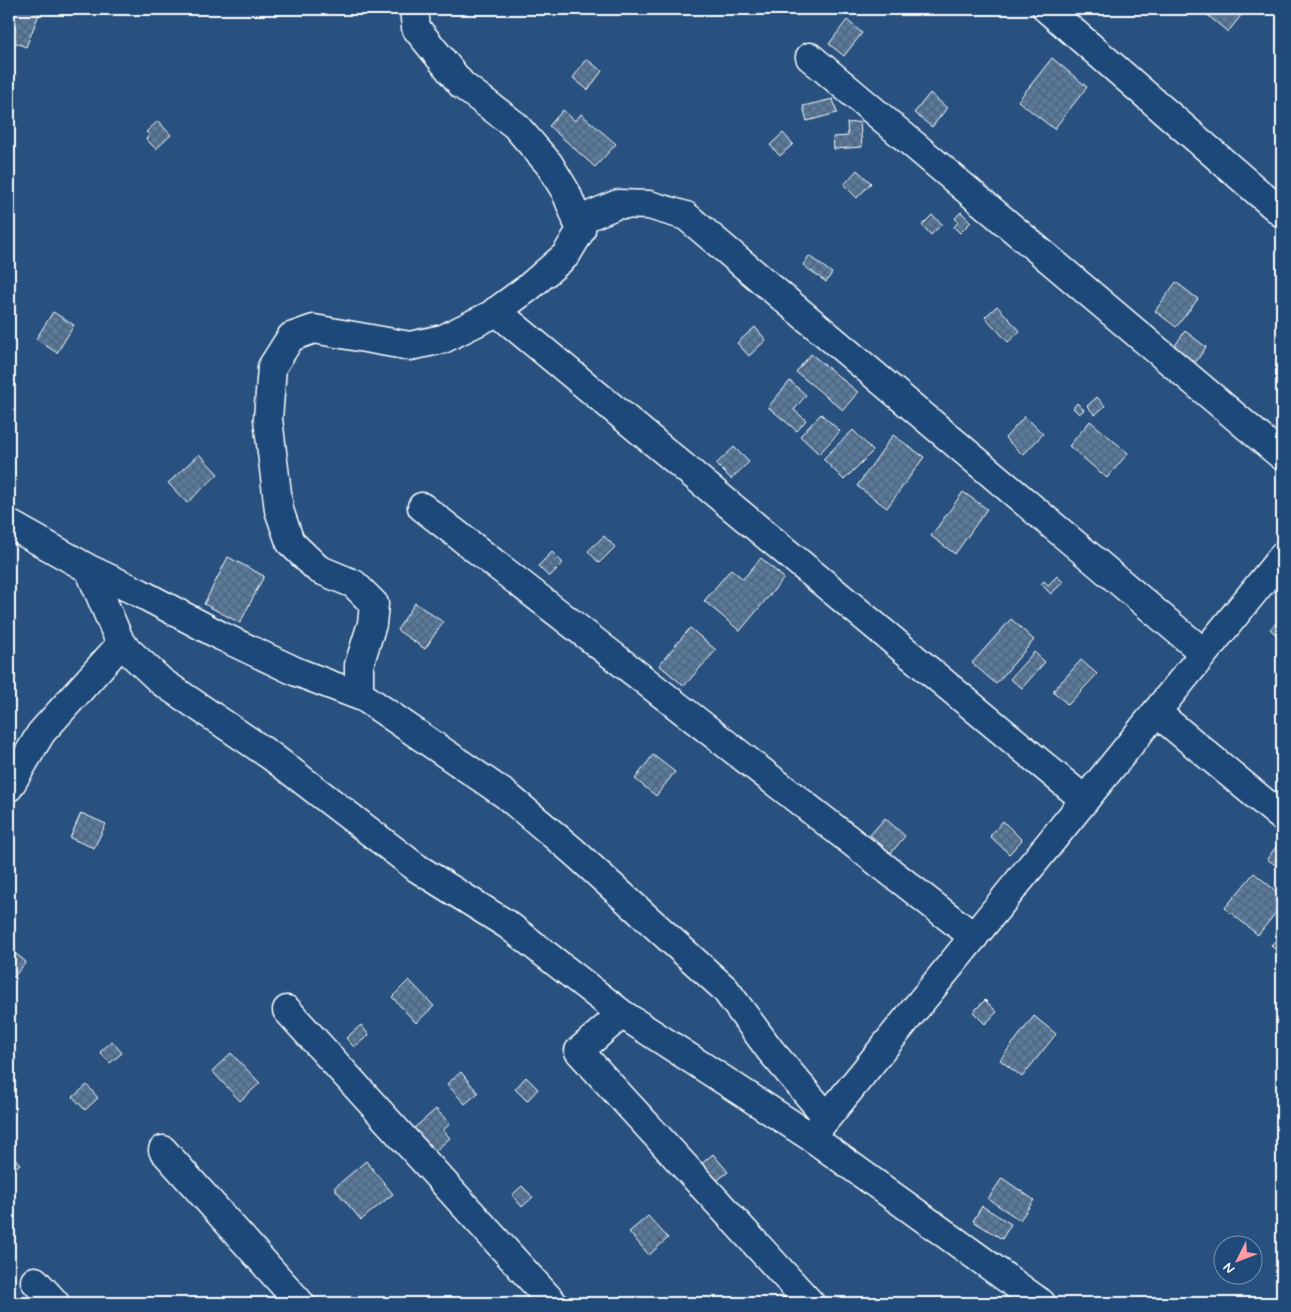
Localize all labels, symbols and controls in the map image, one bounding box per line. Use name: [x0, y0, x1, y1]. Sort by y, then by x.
north arrow: [1214, 1234, 1264, 1284]
text: N: [1219, 1259, 1239, 1278]

